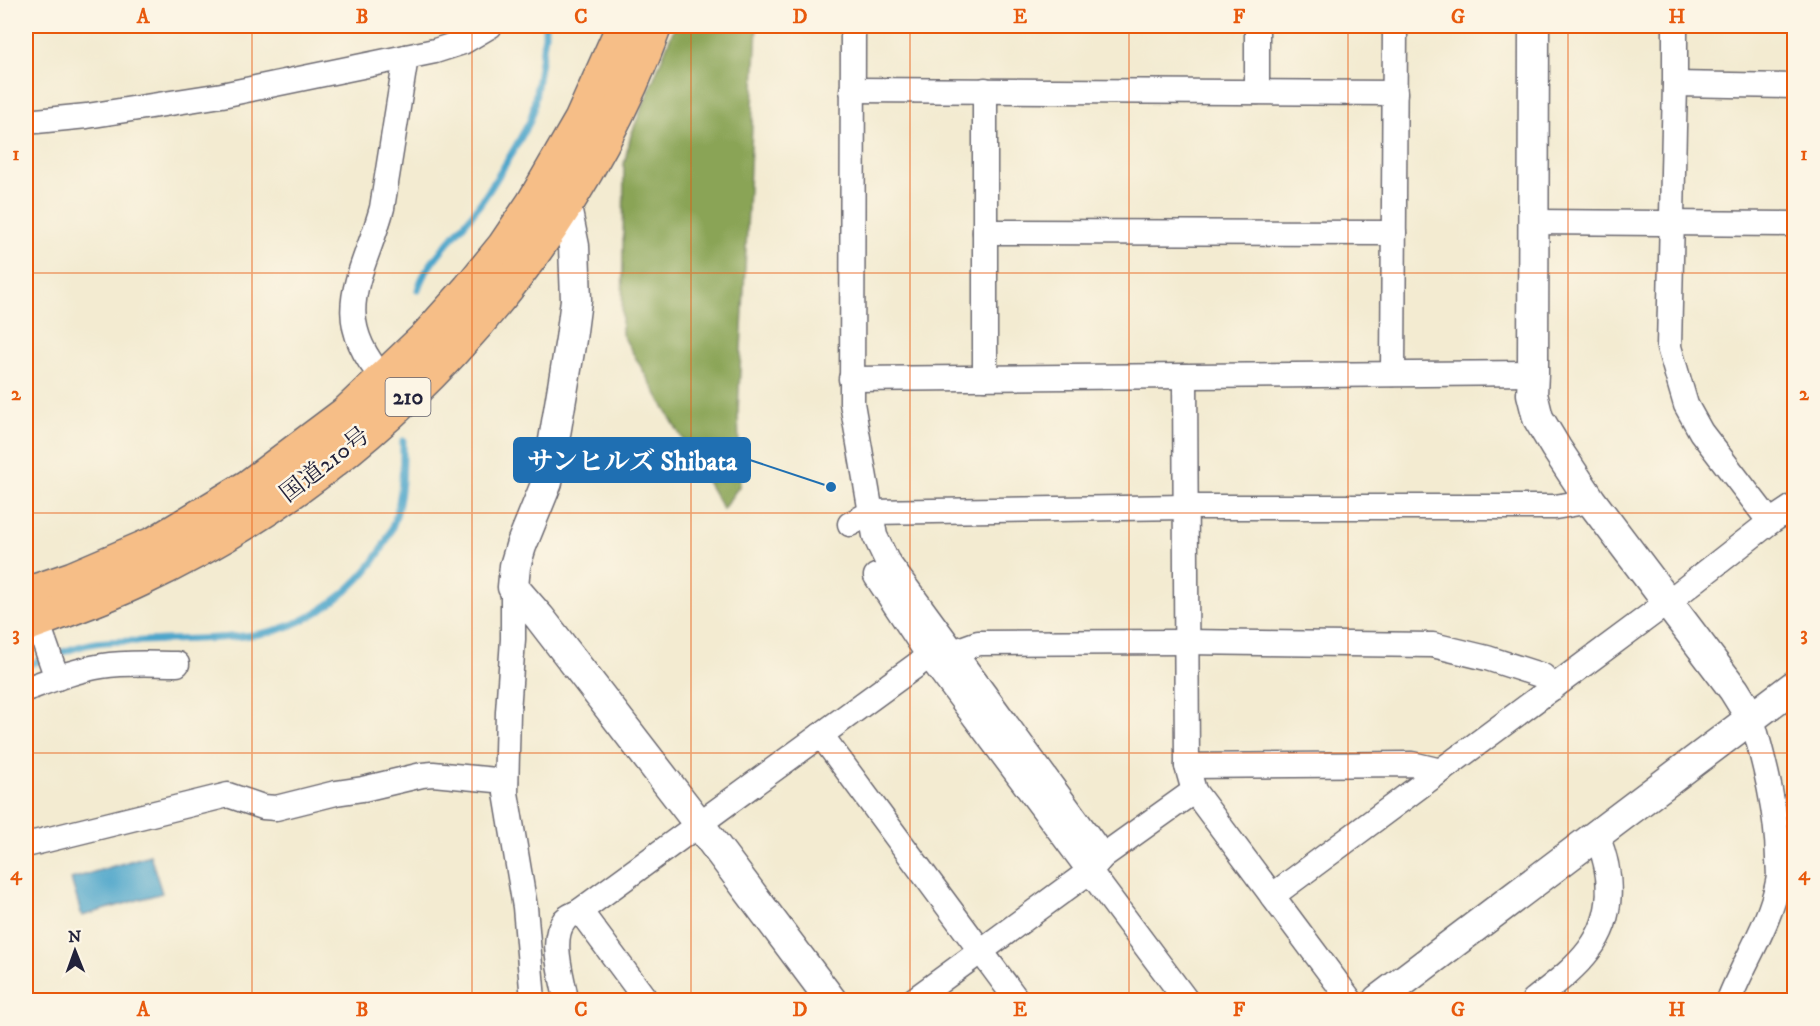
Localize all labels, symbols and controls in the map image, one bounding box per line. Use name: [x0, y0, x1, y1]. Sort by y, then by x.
text: A: [136, 5, 151, 30]
text: B: [356, 5, 368, 30]
text: C: [574, 5, 588, 30]
text: D: [793, 5, 808, 30]
text: E: [1013, 5, 1027, 30]
text: F: [1233, 5, 1246, 30]
text: G: [1451, 5, 1465, 30]
text: H: [1669, 5, 1686, 30]
text: 1: [12, 142, 20, 167]
text: 1: [1800, 142, 1808, 167]
road number: 210: [386, 378, 430, 416]
text: 2: [11, 382, 22, 407]
text: 2: [1799, 382, 1810, 407]
street label: 国道210号: [274, 421, 376, 509]
callout: サンヒルズ Shibata: [514, 438, 750, 482]
text: サンヒルズ Shibata: [527, 446, 738, 479]
text: 3: [12, 622, 20, 647]
text: 3: [1800, 622, 1808, 647]
text: 4: [10, 862, 23, 887]
text: 4: [1798, 862, 1811, 887]
north arrow: [45, 921, 105, 981]
text: N: [68, 927, 81, 947]
text: A: [136, 998, 151, 1023]
text: B: [356, 998, 368, 1023]
text: C: [574, 998, 588, 1023]
text: D: [793, 998, 808, 1023]
text: E: [1013, 998, 1027, 1023]
text: F: [1233, 998, 1246, 1023]
text: G: [1451, 998, 1465, 1023]
text: H: [1669, 998, 1686, 1023]

